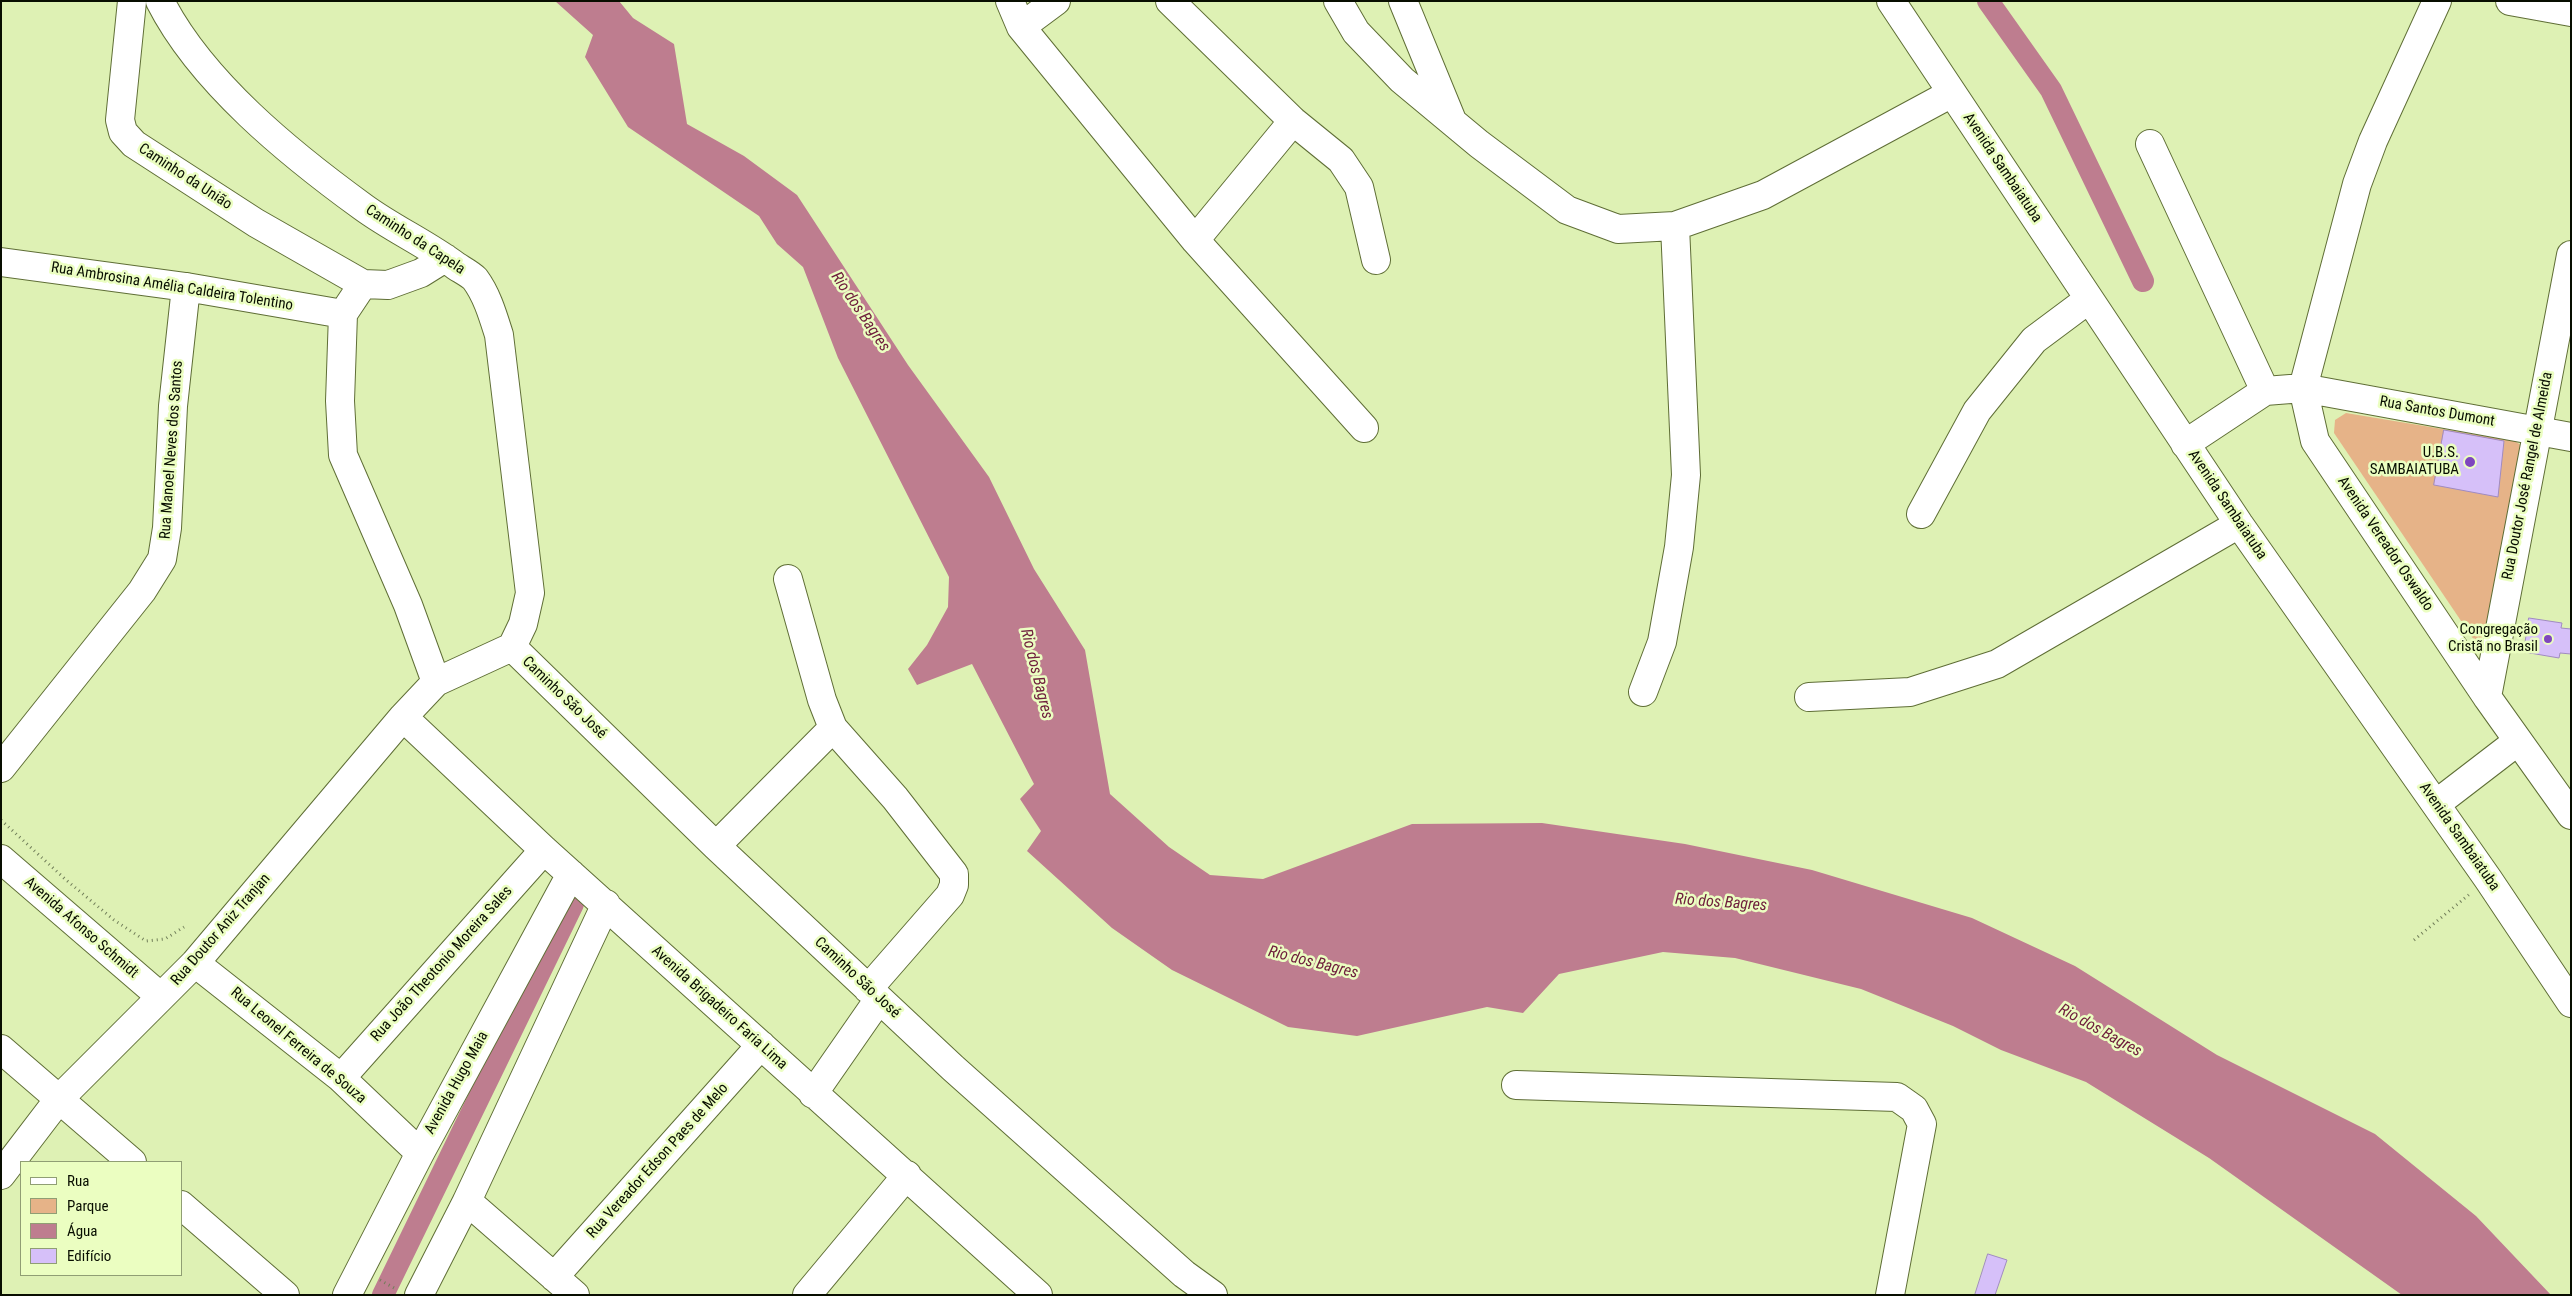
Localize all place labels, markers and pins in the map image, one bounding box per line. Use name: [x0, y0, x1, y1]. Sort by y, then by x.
place label: U.B.S. SAMBAIATUBA: [2370, 444, 2459, 479]
marker: U.B.S. SAMBAIATUBA: [2463, 455, 2477, 469]
place label: Congregação Cristã no Brasil: [2448, 621, 2538, 656]
marker: Congregação Cristã no Brasil: [2542, 633, 2554, 645]

